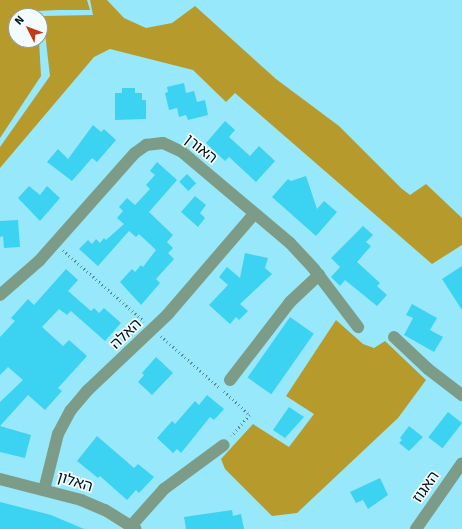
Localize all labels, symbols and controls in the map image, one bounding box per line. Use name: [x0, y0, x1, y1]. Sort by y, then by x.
north arrow: [8, 8, 48, 48]
text: N: [12, 13, 27, 27]
street label: האורן: [181, 131, 221, 167]
street label: האלה: [107, 315, 145, 353]
street label: האלון: [55, 468, 95, 496]
street label: האגוז: [409, 468, 443, 506]

